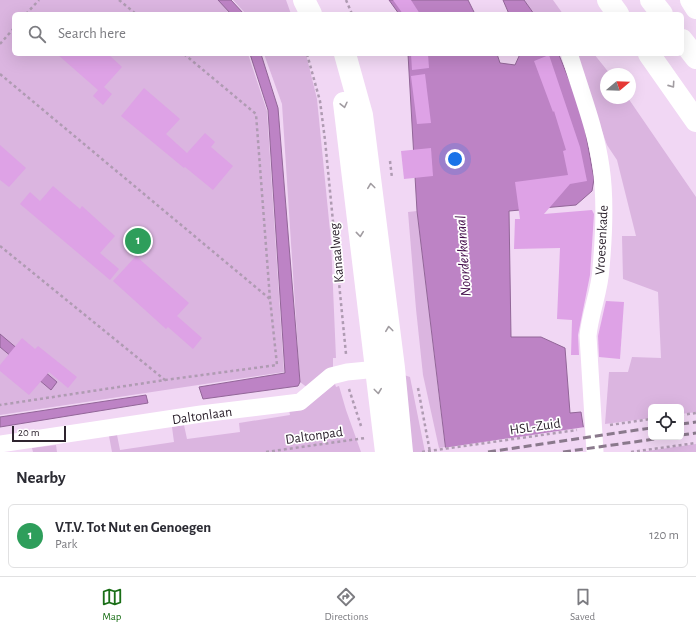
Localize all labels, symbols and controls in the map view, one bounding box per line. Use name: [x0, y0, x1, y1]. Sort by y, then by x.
search box: [12, 12, 684, 56]
icon: search: [26, 23, 48, 45]
text: Search here: [58, 26, 126, 41]
north arrow: [600, 68, 636, 104]
one-way arrow: [667, 81, 674, 88]
one-way arrow: [340, 102, 348, 108]
your location: [445, 149, 465, 169]
one-way arrow: [367, 183, 376, 189]
street label: Vroesenkade: [593, 205, 611, 275]
water label: Noorderkanaal: [453, 215, 474, 297]
street label: Kanaalweg: [327, 222, 347, 283]
pin: 1: [125, 226, 151, 256]
one-way arrow: [355, 231, 364, 237]
one-way arrow: [385, 326, 394, 332]
one-way arrow: [373, 388, 382, 394]
map controls: [648, 404, 684, 440]
button: locate: [648, 404, 684, 440]
street label: Daltonlaan: [171, 405, 233, 427]
street label: HSL-Zuid: [509, 416, 562, 437]
scale bar: [12, 424, 66, 443]
street label: Daltonpad: [284, 425, 344, 447]
text: 20 m: [18, 427, 39, 438]
text: Nearby: [16, 469, 66, 486]
text: V.T.V. Tot Nut en Genoegen: [55, 520, 211, 535]
text: 1: [28, 529, 32, 542]
text: 120 m: [649, 529, 679, 542]
text: Park: [55, 538, 77, 551]
tab: Map: [101, 586, 123, 623]
tab: Directions: [324, 586, 368, 623]
tab: Saved: [570, 586, 595, 623]

